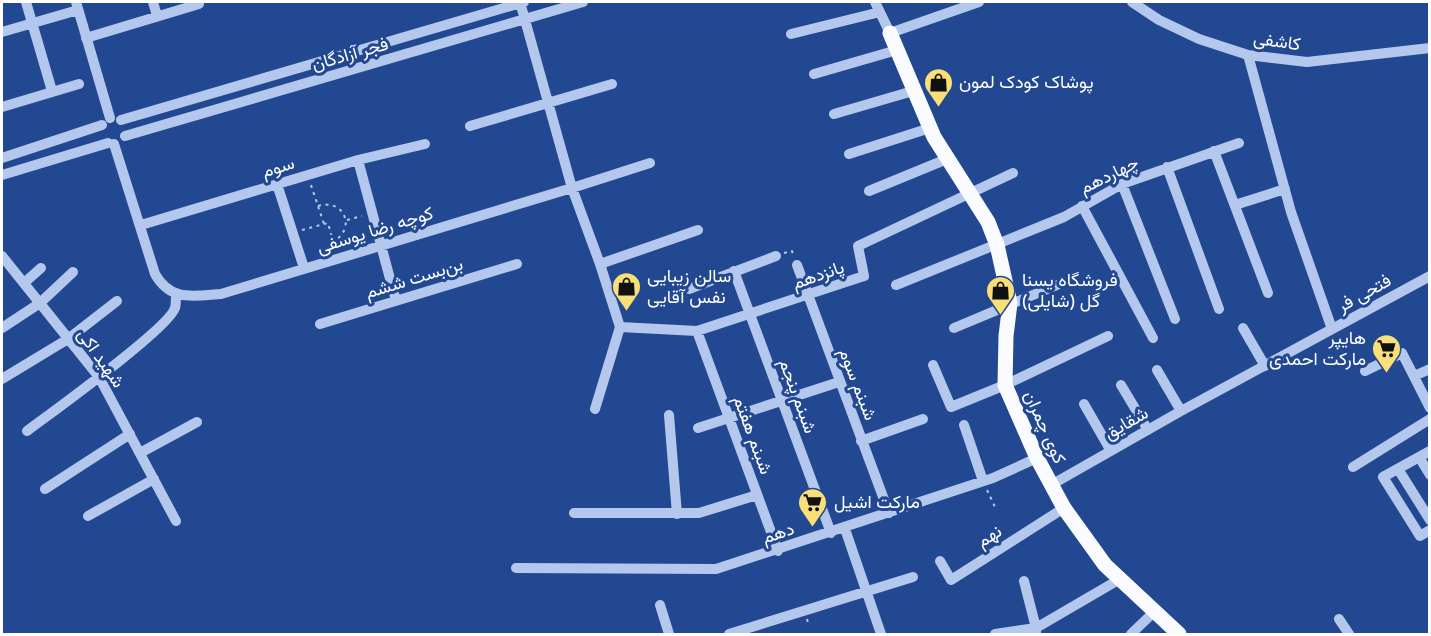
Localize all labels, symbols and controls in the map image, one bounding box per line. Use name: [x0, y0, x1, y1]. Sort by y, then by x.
street label: کاشفی: [1252, 27, 1302, 55]
street label: فجر آزادگان: [309, 33, 391, 75]
shop icon: پوشاک کودک لمون: [922, 66, 954, 108]
place label: پوشاک کودک لمون: [959, 71, 1093, 94]
street label: چهاردهم: [1076, 151, 1143, 200]
street label: سوم: [259, 152, 297, 183]
street label: کوچه رضا یوسفی: [314, 202, 436, 259]
street label: بن‌بست ششم: [362, 253, 466, 304]
street label: پانزدهم: [789, 256, 847, 295]
place label: سالن زیبایی نفس آقایی: [647, 265, 731, 308]
place label: فروشگاه یسنا گل (شایلی): [1022, 269, 1118, 312]
street label: فتحی فر: [1332, 269, 1395, 317]
shop icon: سالن زیبایی نفس آقایی: [610, 270, 642, 312]
shop icon: فروشگاه یسنا گل (شایلی): [985, 274, 1017, 316]
street label: شهید اکی: [73, 324, 129, 392]
place label: هایپر مارکت احمدی: [1269, 327, 1366, 370]
supermarket icon: هایپر مارکت احمدی: [1371, 332, 1403, 374]
street label: شبنم سوم: [833, 345, 882, 424]
street label: شبنم پنجم: [773, 356, 822, 437]
street label: کوی چمران: [1018, 387, 1071, 467]
street label: شبنم هفتم: [728, 393, 777, 478]
street label: شقایق: [1100, 402, 1152, 444]
supermarket icon: مارکت اشیل: [797, 486, 829, 528]
place label: مارکت اشیل: [834, 491, 920, 513]
street label: دهم: [759, 518, 797, 549]
street label: نهم: [972, 520, 1006, 553]

